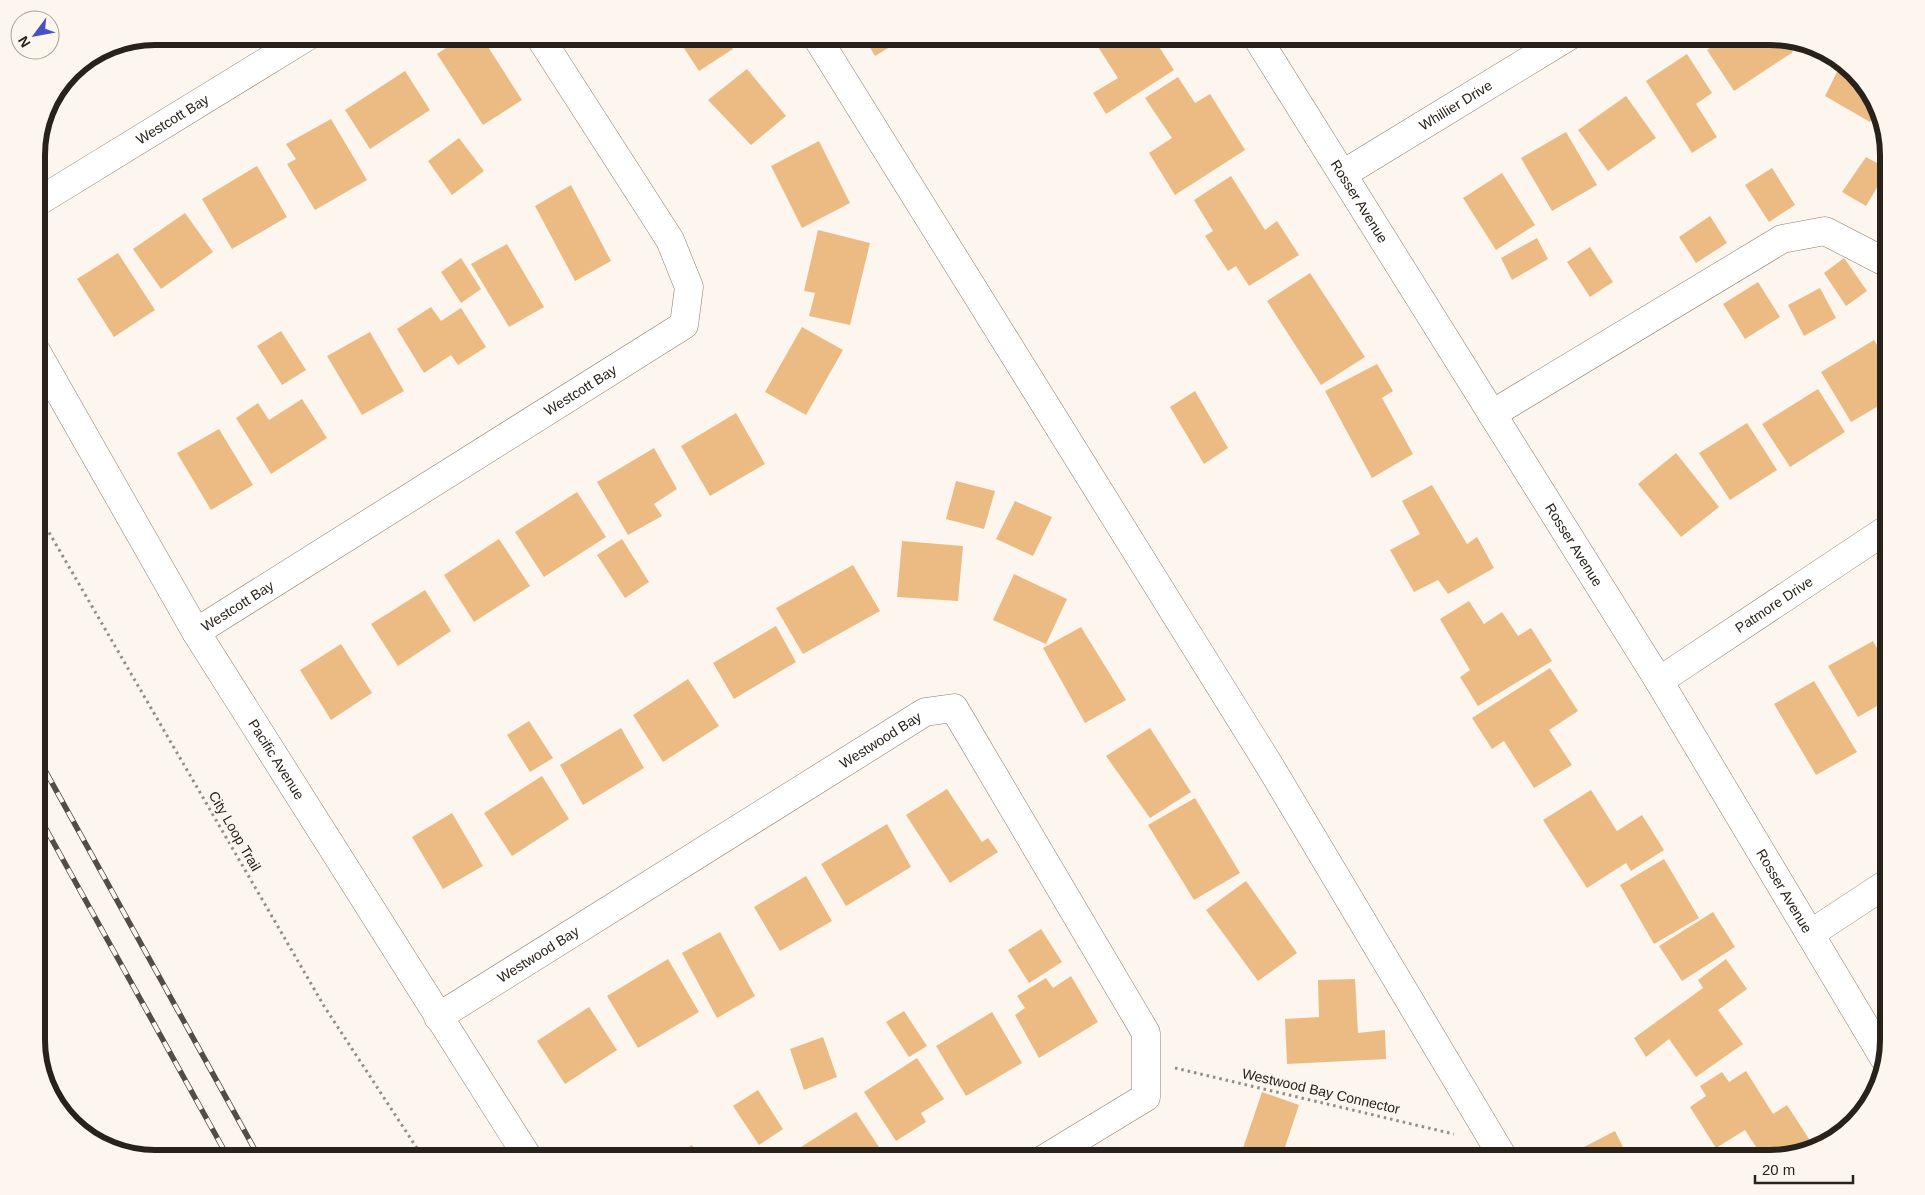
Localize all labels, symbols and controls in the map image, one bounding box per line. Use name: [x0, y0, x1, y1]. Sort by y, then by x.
north arrow: [10, 10, 60, 60]
text: N: [15, 33, 33, 50]
street label: Whillier Drive: [1416, 77, 1495, 134]
street label: Westcott Bay: [133, 91, 212, 148]
street label: Rosser Avenue: [1327, 157, 1391, 246]
street label: Westcott Bay: [541, 362, 619, 419]
street label: Rosser Avenue: [1542, 500, 1606, 589]
street label: Patmore Drive: [1732, 573, 1816, 636]
street label: Westcott Bay: [198, 577, 277, 635]
street label: Westwood Bay: [837, 708, 924, 771]
street label: Pacific Avenue: [245, 716, 308, 803]
street label: City Loop Trail: [206, 788, 264, 874]
street label: Rosser Avenue: [1753, 846, 1816, 936]
street label: Westwood Bay: [494, 923, 582, 986]
street label: Westwood Bay Connector: [1240, 1065, 1402, 1117]
scale bar: [1755, 1152, 1852, 1184]
text: 20 m: [1762, 1161, 1795, 1178]

